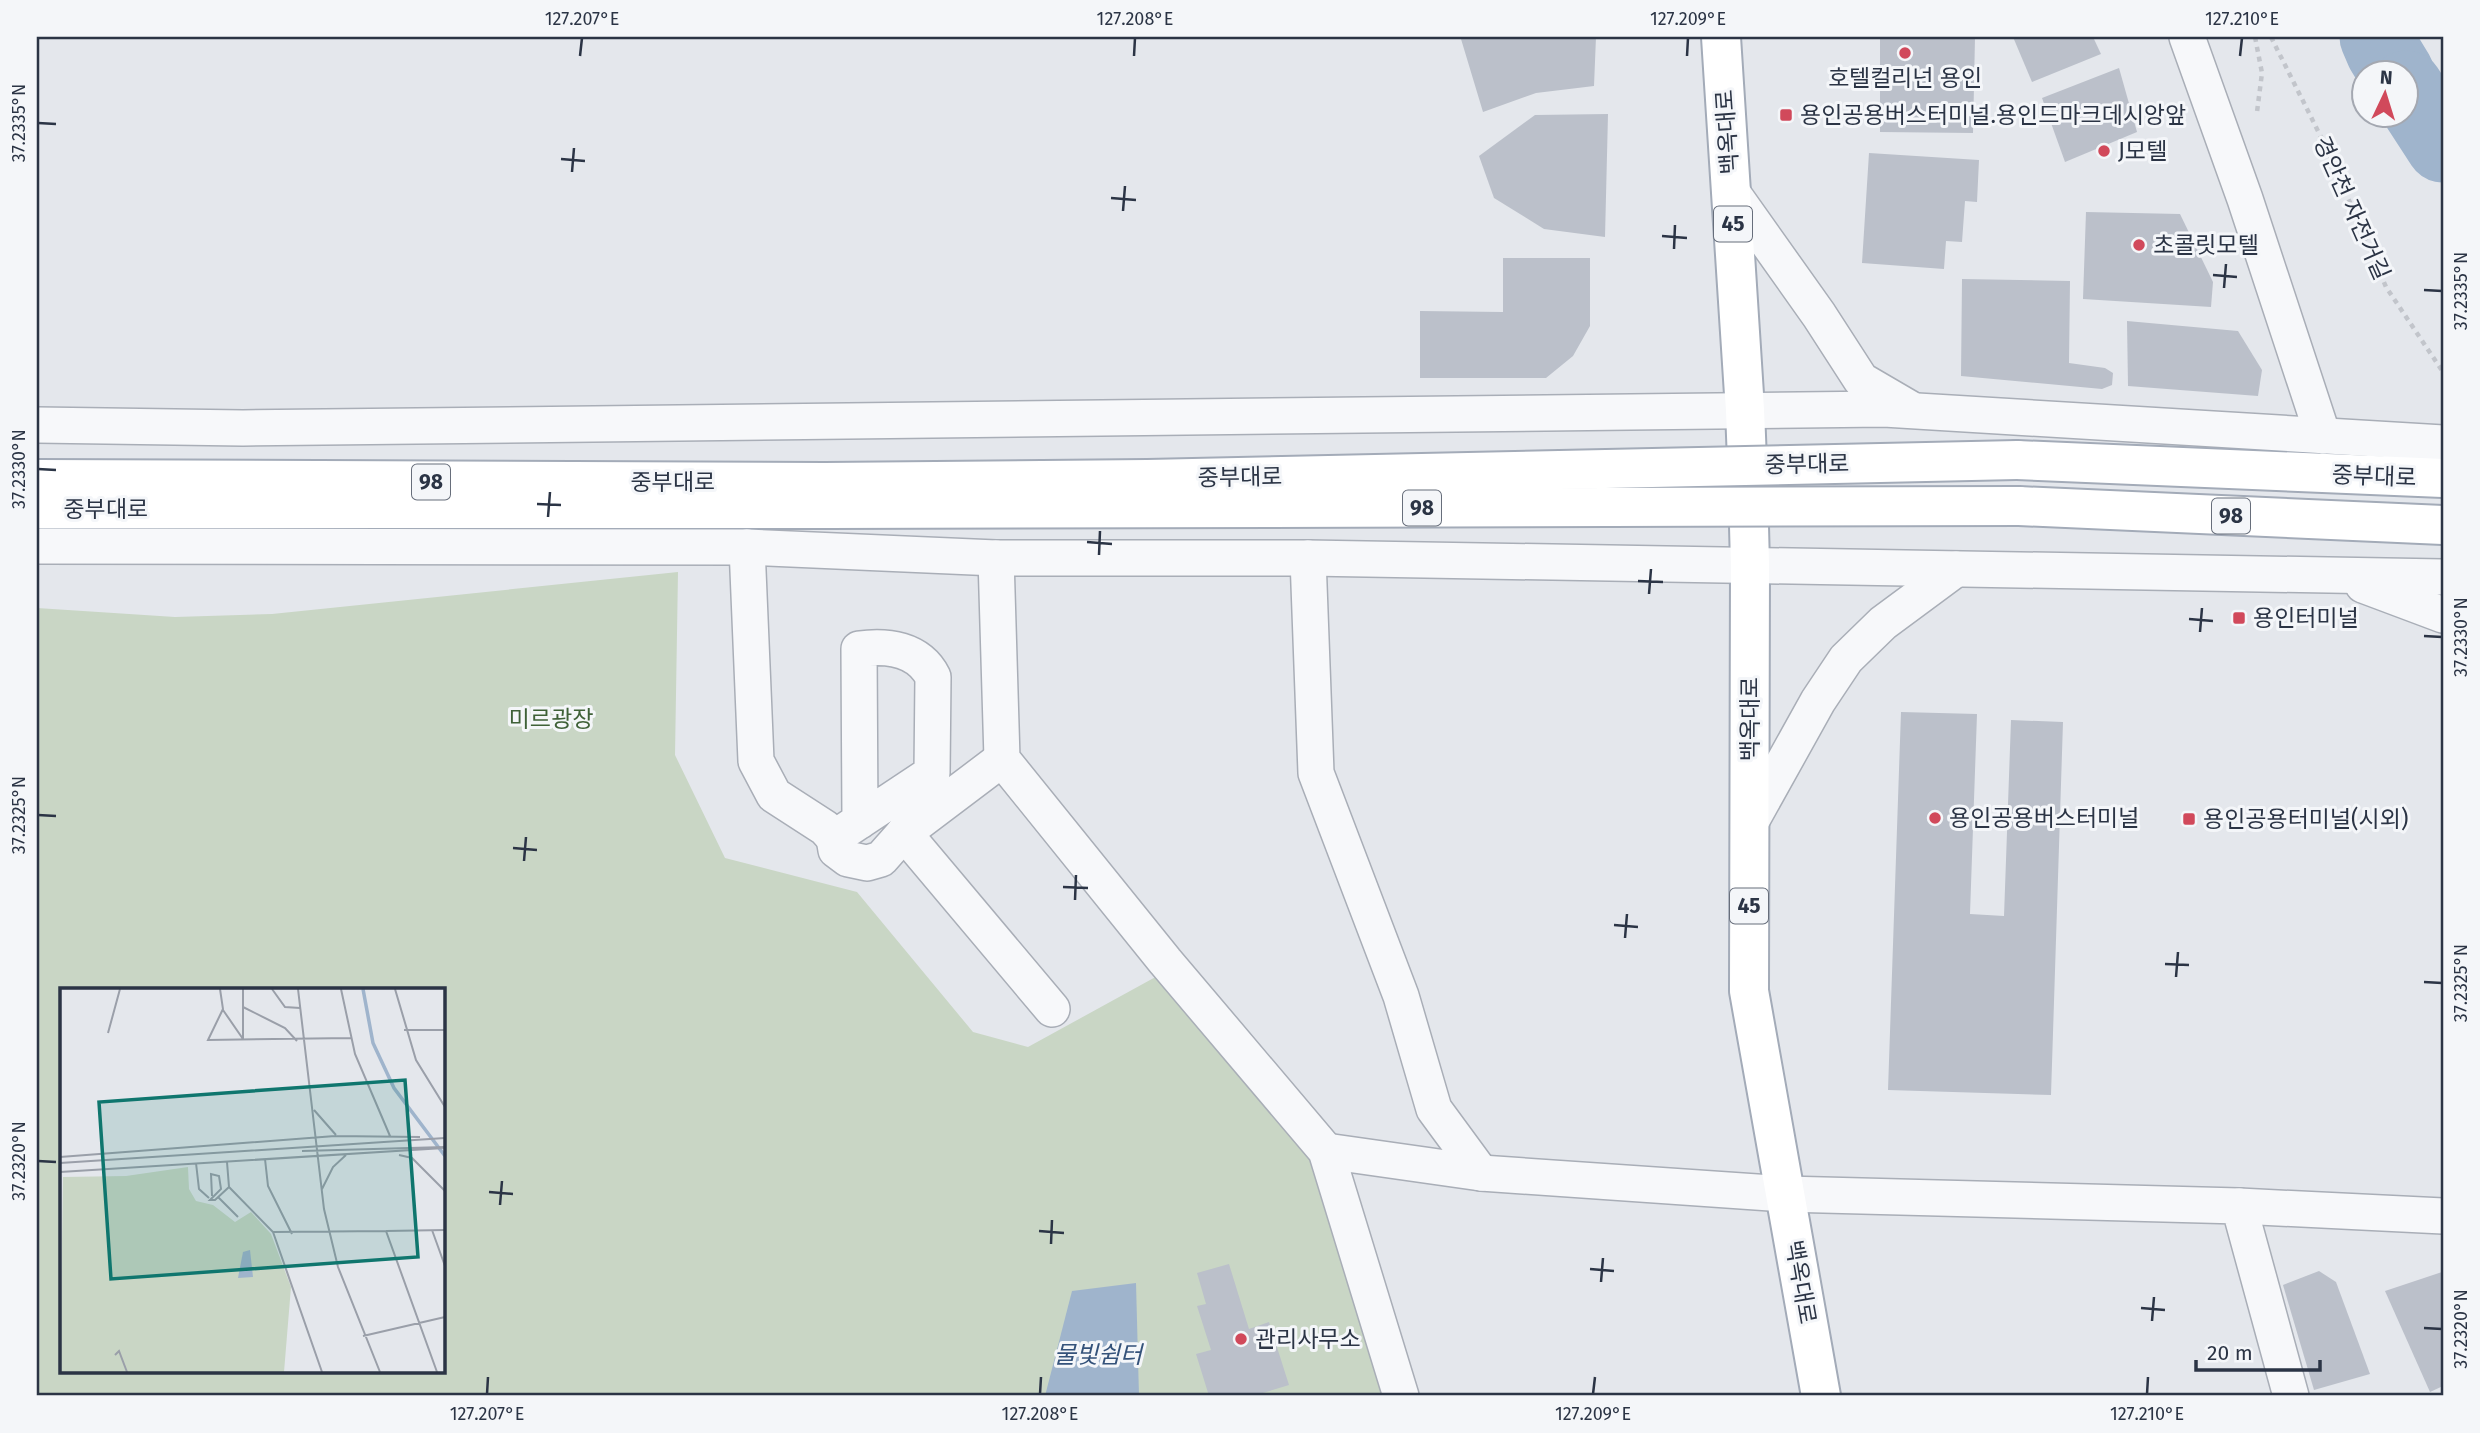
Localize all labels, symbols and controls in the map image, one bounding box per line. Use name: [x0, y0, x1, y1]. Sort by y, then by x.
text: 127.207°E: [545, 8, 619, 30]
text: 127.208°E: [1097, 8, 1173, 30]
text: 127.209°E: [1650, 8, 1726, 30]
text: 127.210°E: [2205, 8, 2279, 30]
marker: 호텔컬리넌 용인: [1897, 45, 1913, 61]
north arrow: [2350, 60, 2420, 130]
place label: 호텔컬리넌 용인: [1828, 64, 1982, 92]
text: N: [2379, 66, 2393, 89]
text: 37.2335°N: [8, 84, 30, 162]
street label: 백옥대로: [1710, 89, 1744, 175]
place label: 용인공용버스터미널.용인드마크데시앙앞: [1800, 101, 2186, 129]
marker: 용인공용버스터미널.용인드마크데시앙앞: [1778, 107, 1794, 123]
street label: 경안천 자전거길: [2308, 132, 2396, 284]
place label: J모텔: [2118, 137, 2167, 165]
marker: J모텔: [2096, 143, 2112, 159]
road number: 45: [1714, 206, 1752, 242]
place label: 초콜릿모텔: [2153, 231, 2259, 259]
marker: 초콜릿모텔: [2131, 237, 2147, 253]
text: 37.2335°N: [2450, 252, 2472, 330]
text: 37.2330°N: [8, 429, 30, 509]
street label: 중부대로: [1764, 449, 1850, 479]
street label: 중부대로: [2331, 461, 2417, 491]
street label: 중부대로: [1197, 462, 1283, 492]
road number: 98: [412, 464, 450, 500]
street label: 중부대로: [631, 468, 715, 496]
road number: 98: [1403, 490, 1441, 526]
street label: 중부대로: [64, 495, 148, 523]
road number: 98: [2212, 498, 2250, 534]
text: 37.2330°N: [2450, 597, 2472, 677]
place label: 용인터미널: [2253, 604, 2359, 632]
marker: 용인터미널: [2231, 610, 2247, 626]
street label: 백옥대로: [1736, 677, 1764, 761]
park label: 미르광장: [509, 705, 593, 733]
text: 37.2325°N: [8, 776, 30, 854]
place label: 용인공용버스터미널: [1949, 804, 2139, 832]
place label: 용인공용터미널(시외): [2203, 805, 2408, 833]
marker: 용인공용버스터미널: [1927, 810, 1943, 826]
marker: 용인공용터미널(시외): [2181, 811, 2197, 827]
road number: 45: [1730, 888, 1768, 923]
text: 37.2325°N: [2450, 944, 2472, 1022]
inset map: [60, 988, 444, 1374]
text: 37.2320°N: [8, 1121, 30, 1201]
street label: 백옥대로: [1780, 1238, 1822, 1326]
text: 37.2320°N: [2450, 1289, 2472, 1369]
place label: 관리사무소: [1255, 1325, 1361, 1353]
scale bar: [2196, 1328, 2321, 1372]
marker: 관리사무소: [1233, 1331, 1249, 1347]
text: 20 m: [2207, 1340, 2253, 1366]
water label: 물빛쉼터: [1054, 1341, 1145, 1369]
text: 127.207°E: [450, 1403, 524, 1425]
text: 127.208°E: [1002, 1403, 1078, 1425]
text: 127.209°E: [1555, 1403, 1631, 1425]
text: 127.210°E: [2110, 1403, 2184, 1425]

